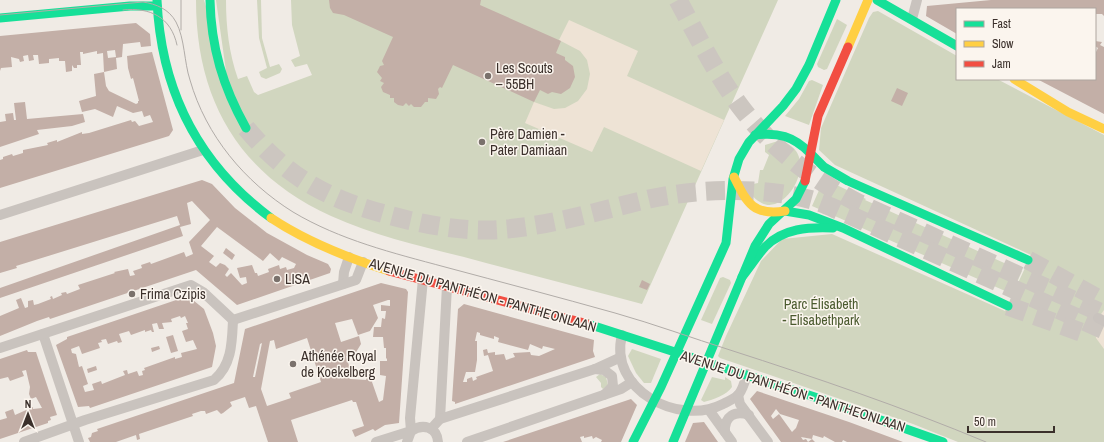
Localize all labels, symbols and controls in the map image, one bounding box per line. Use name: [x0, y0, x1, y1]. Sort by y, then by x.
legend: [956, 8, 1096, 80]
text: Fast: [992, 16, 1011, 32]
text: Slow: [992, 36, 1014, 52]
text: Jam: [992, 56, 1011, 72]
place label: Les Scouts – 55BH: [496, 59, 553, 93]
marker: Les Scouts – 55BH: [483, 71, 493, 81]
place label: Père Damien - Pater Damiaan: [490, 125, 567, 159]
marker: Père Damien - Pater Damiaan: [477, 137, 487, 147]
street label: AVENUE DU PANTHÉON - PANTHEONLAAN: [366, 254, 599, 336]
place label: LISA: [285, 270, 310, 288]
marker: LISA: [272, 274, 282, 284]
place label: Frima Czipis: [140, 285, 206, 303]
marker: Frima Czipis: [127, 289, 137, 299]
park label: Parc Élisabeth - Elisabethpark: [782, 295, 860, 329]
street label: AVENUE DU PANTHÉON - PANTHEONLAAN: [677, 346, 908, 436]
place label: Athénée Royal de Koekelberg: [300, 347, 376, 381]
marker: Athénée Royal de Koekelberg: [288, 359, 298, 369]
north arrow: [8, 394, 48, 434]
text: N: [25, 397, 31, 411]
scale bar: [968, 408, 1054, 434]
text: 50 m: [974, 414, 996, 430]

